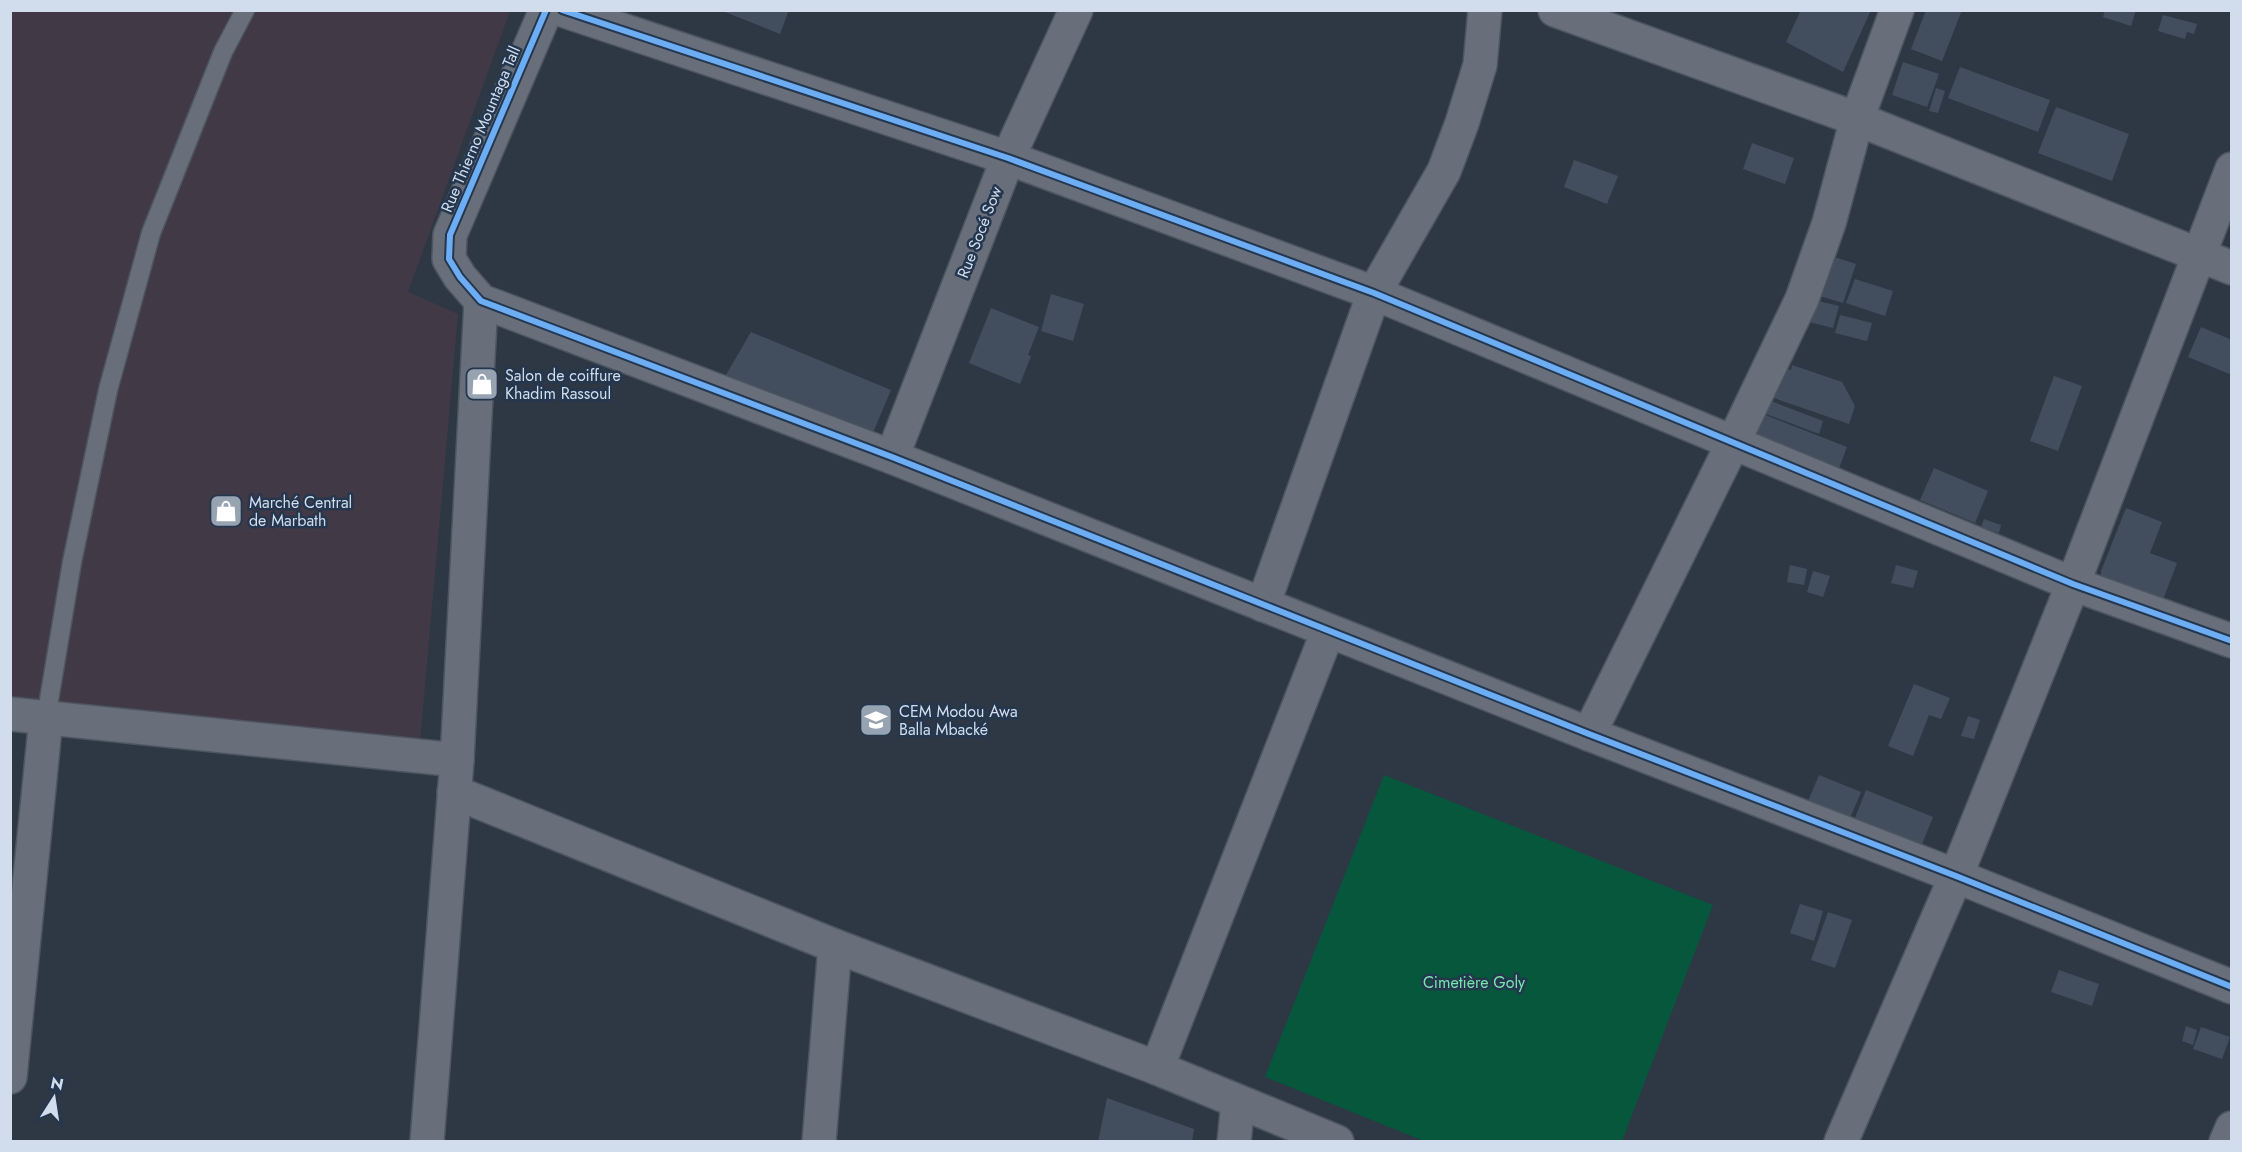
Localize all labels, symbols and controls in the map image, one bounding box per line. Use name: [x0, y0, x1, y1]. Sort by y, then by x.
street label: Rue Thierno Mountaga Tall: [435, 42, 526, 216]
street label: Rue Socé Sow: [951, 183, 1008, 281]
place label: Salon de coiffure Khadim Rassoul: [505, 364, 621, 405]
shop icon: Salon de coiffure Khadim Rassoul: [464, 366, 500, 402]
place label: Marché Central de Marbath: [249, 491, 352, 532]
shop icon: Marché Central de Marbath: [208, 493, 244, 529]
place label: CEM Modou Awa Balla Mbacké: [899, 700, 1018, 741]
school or university icon: CEM Modou Awa Balla Mbacké: [858, 702, 894, 738]
park label: Cimetière Goly: [1423, 971, 1526, 994]
north arrow: [24, 1068, 84, 1128]
text: N: [48, 1071, 66, 1096]

